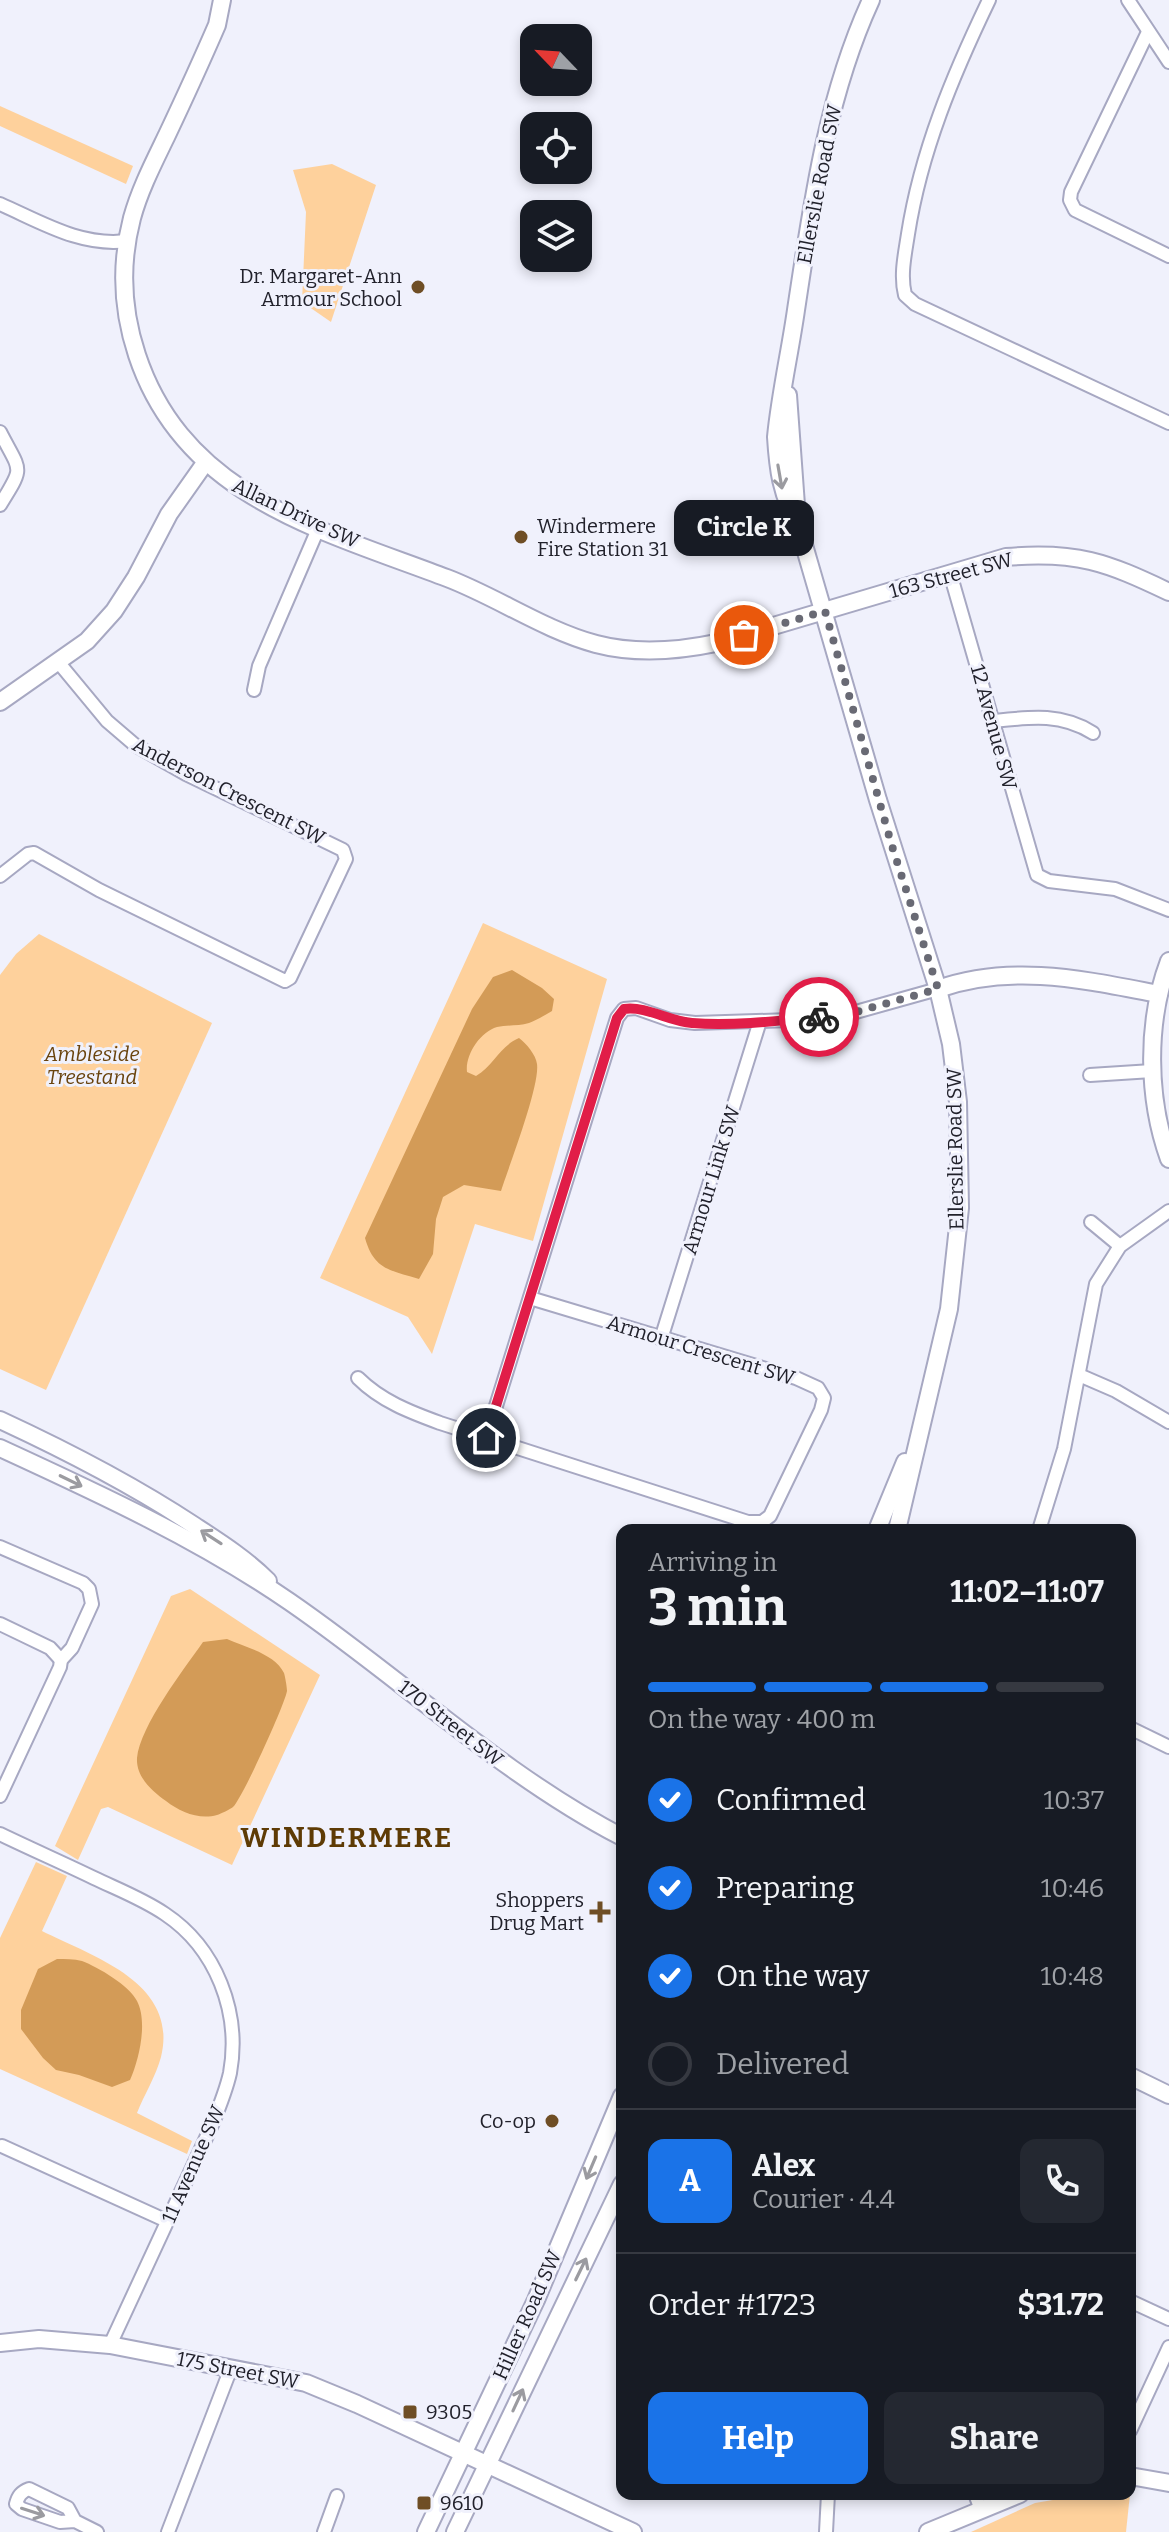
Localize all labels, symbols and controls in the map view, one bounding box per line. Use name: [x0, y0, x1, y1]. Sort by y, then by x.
north arrow: [520, 24, 592, 96]
map controls: [520, 24, 592, 272]
street label: Ellerslie Road SW: [792, 102, 846, 266]
button: locate: [520, 112, 592, 184]
button: layers: [520, 200, 592, 272]
place label: Dr. Margaret-Ann Armour School: [239, 264, 402, 311]
marker: Dr. Margaret-Ann Armour School: [409, 278, 427, 296]
one-way arrow: [773, 463, 788, 489]
street label: Allan Drive SW: [229, 473, 364, 553]
callout: Circle K: [674, 499, 814, 555]
text: Circle K: [697, 512, 791, 543]
place label: Windermere Fire Station 31: [537, 514, 668, 561]
marker: Windermere Fire Station 31: [512, 528, 530, 546]
street label: 163 Street SW: [887, 547, 1016, 603]
pin: [710, 601, 778, 669]
icon: bag: [722, 613, 766, 657]
street label: 12 Avenue SW: [966, 662, 1022, 793]
street label: Anderson Crescent SW: [129, 732, 330, 850]
courier: [779, 977, 859, 1057]
icon: bike: [797, 995, 841, 1039]
park label: Ambleside Treestand: [44, 1042, 140, 1089]
street label: Ellerslie Road SW: [942, 1067, 968, 1230]
street label: Armour Link SW: [677, 1102, 745, 1257]
street label: Armour Crescent SW: [604, 1310, 798, 1390]
pin: [452, 1404, 520, 1472]
icon: home: [464, 1416, 508, 1460]
one-way arrow: [58, 1474, 82, 1489]
one-way arrow: [200, 1529, 223, 1545]
text: Arriving in: [648, 1547, 777, 1578]
text: 11:02–11:07: [950, 1574, 1104, 1610]
text: 3 min: [648, 1576, 787, 1639]
street label: 170 Street SW: [394, 1675, 509, 1772]
text: On the way · 400 m: [648, 1704, 875, 1735]
icon: check: [648, 1778, 692, 1822]
text: Confirmed: [716, 1782, 866, 1818]
text: 10:37: [1043, 1785, 1104, 1816]
district label: WINDERMERE: [241, 1821, 453, 1854]
icon: check: [648, 1866, 692, 1910]
text: Preparing: [716, 1870, 854, 1906]
text: 10:46: [1041, 1873, 1104, 1904]
place label: Shoppers Drug Mart: [489, 1888, 584, 1935]
marker: Shoppers Drug Mart: [591, 1903, 609, 1921]
icon: check: [648, 1954, 692, 1998]
text: On the way: [716, 1958, 869, 1994]
text: 10:48: [1040, 1961, 1104, 1992]
text: Delivered: [716, 2046, 849, 2082]
street label: 11 Avenue SW: [156, 2101, 230, 2226]
place label: Co-op: [480, 2109, 536, 2133]
marker: Co-op: [543, 2112, 561, 2130]
button: phone: [1020, 2139, 1104, 2223]
text: Alex: [752, 2148, 815, 2184]
one-way arrow: [582, 2155, 597, 2180]
text: A: [679, 2163, 701, 2199]
text: Courier · 4.4: [752, 2184, 895, 2215]
street label: Hiller Road SW: [488, 2246, 567, 2384]
one-way arrow: [574, 2257, 589, 2281]
text: Order #1723: [648, 2287, 816, 2323]
text: $31.72: [1017, 2287, 1104, 2323]
street label: 175 Street SW: [175, 2346, 302, 2394]
one-way arrow: [511, 2388, 526, 2412]
button: Help: [648, 2392, 868, 2484]
button: Share: [884, 2392, 1104, 2484]
place label: 9305: [426, 2400, 472, 2424]
marker: 9305: [401, 2403, 419, 2421]
place label: 9610: [440, 2491, 484, 2515]
marker: 9610: [415, 2494, 433, 2512]
one-way arrow: [20, 2505, 46, 2520]

